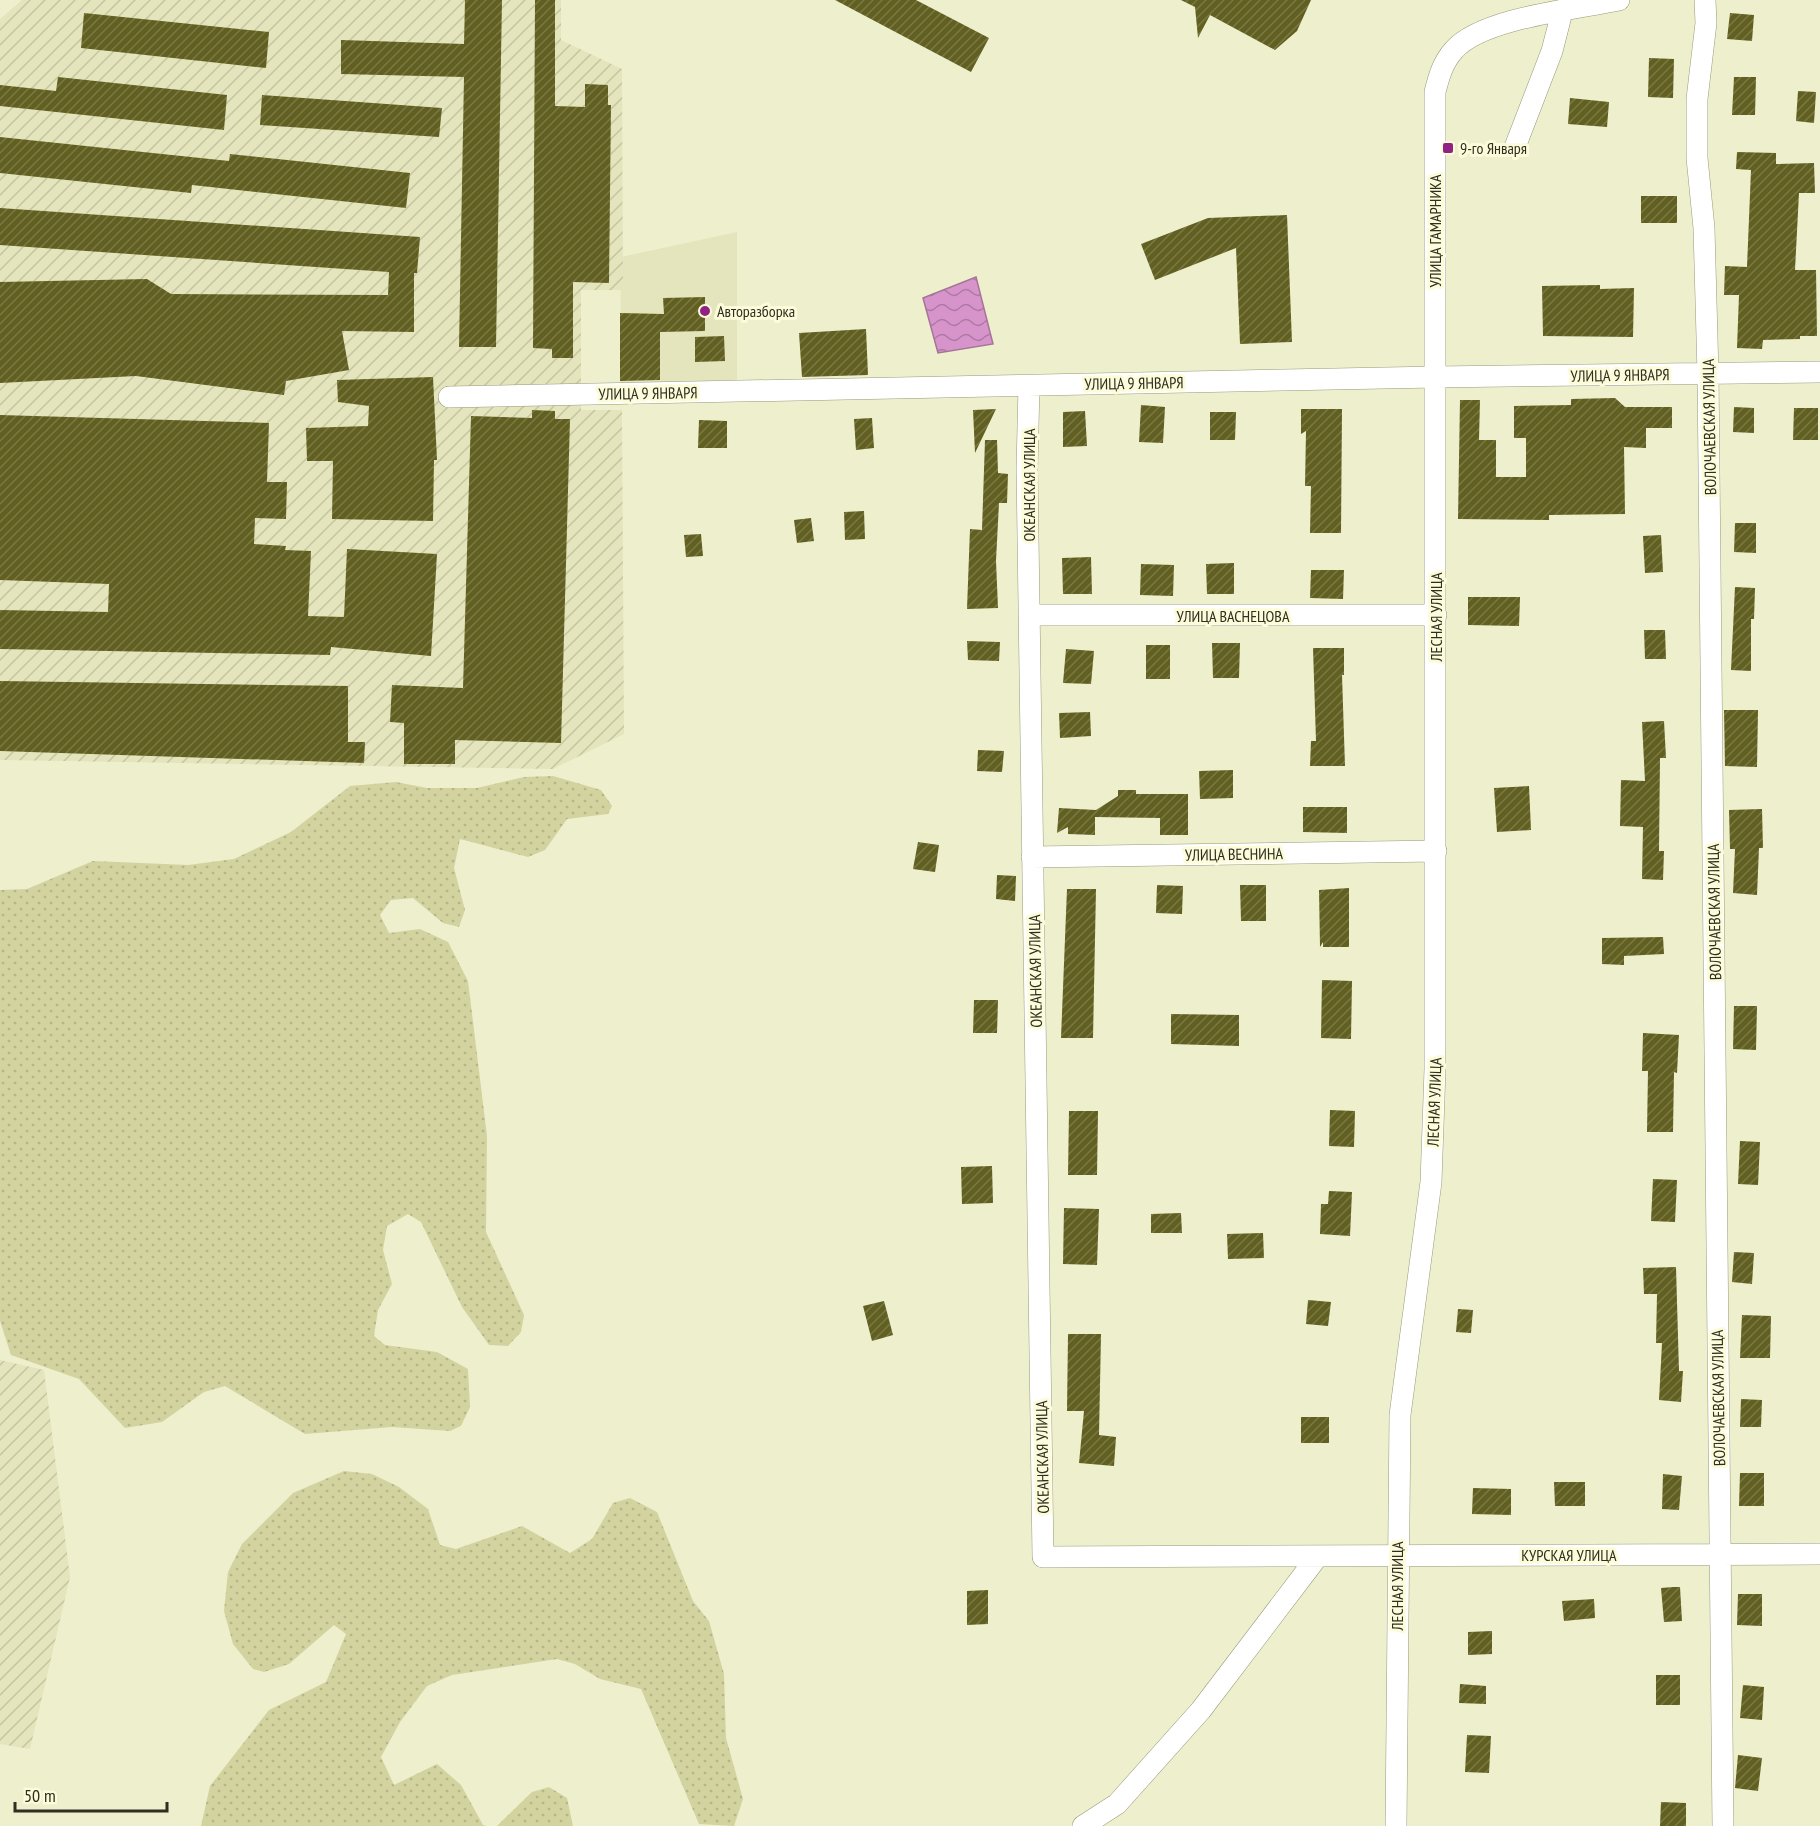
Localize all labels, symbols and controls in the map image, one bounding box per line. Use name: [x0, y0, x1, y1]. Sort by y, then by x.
place label: 9-го Января: [1460, 138, 1527, 158]
marker: 9-го Января: [1441, 141, 1455, 155]
street label: УЛИЦА ГАМАРНИКА: [1425, 174, 1445, 288]
place label: Авторазборка: [717, 301, 795, 321]
marker: Авторазборка: [698, 304, 712, 318]
street label: ВОЛОЧАЕВСКАЯ УЛИЦА: [1698, 358, 1720, 495]
street label: УЛИЦА 9 ЯНВАРЯ: [1570, 364, 1670, 386]
street label: УЛИЦА 9 ЯНВАРЯ: [1084, 372, 1184, 394]
street label: УЛИЦА 9 ЯНВАРЯ: [598, 382, 698, 404]
street label: ОКЕАНСКАЯ УЛИЦА: [1019, 428, 1039, 542]
street label: ЛЕСНАЯ УЛИЦА: [1426, 572, 1446, 662]
street label: УЛИЦА ВАСНЕЦОВА: [1177, 606, 1290, 626]
street label: УЛИЦА ВЕСНИНА: [1185, 843, 1284, 865]
street label: ВОЛОЧАЕВСКАЯ УЛИЦА: [1703, 843, 1725, 980]
street label: ОКЕАНСКАЯ УЛИЦА: [1024, 914, 1046, 1028]
street label: ЛЕСНАЯ УЛИЦА: [1422, 1057, 1446, 1148]
street label: ВОЛОЧАЕВСКАЯ УЛИЦА: [1707, 1329, 1729, 1466]
street label: ОКЕАНСКАЯ УЛИЦА: [1031, 1400, 1053, 1514]
street label: ЛЕСНАЯ УЛИЦА: [1387, 1541, 1407, 1631]
street label: КУРСКАЯ УЛИЦА: [1521, 1545, 1617, 1565]
scale bar: [15, 1775, 166, 1813]
text: 50 m: [24, 1784, 56, 1807]

